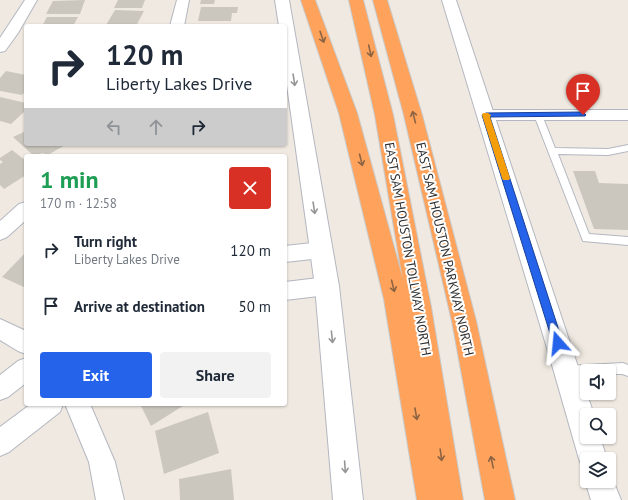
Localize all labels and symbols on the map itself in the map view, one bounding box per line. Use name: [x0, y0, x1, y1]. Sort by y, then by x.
one-way arrow: [318, 30, 326, 42]
one-way arrow: [366, 44, 374, 57]
one-way arrow: [290, 73, 298, 86]
pin: [566, 74, 600, 115]
one-way arrow: [410, 110, 417, 123]
street label: EAST SAM HOUSTON TOLLWAY NORTH: [381, 141, 435, 357]
street label: EAST SAM HOUSTON PARKWAY NORTH: [412, 141, 478, 357]
one-way arrow: [357, 154, 365, 167]
one-way arrow: [310, 202, 318, 215]
one-way arrow: [390, 280, 397, 293]
position arrow: [537, 322, 579, 364]
one-way arrow: [328, 330, 336, 343]
one-way arrow: [412, 407, 420, 420]
one-way arrow: [437, 448, 445, 461]
one-way arrow: [488, 456, 496, 469]
one-way arrow: [342, 460, 349, 473]

